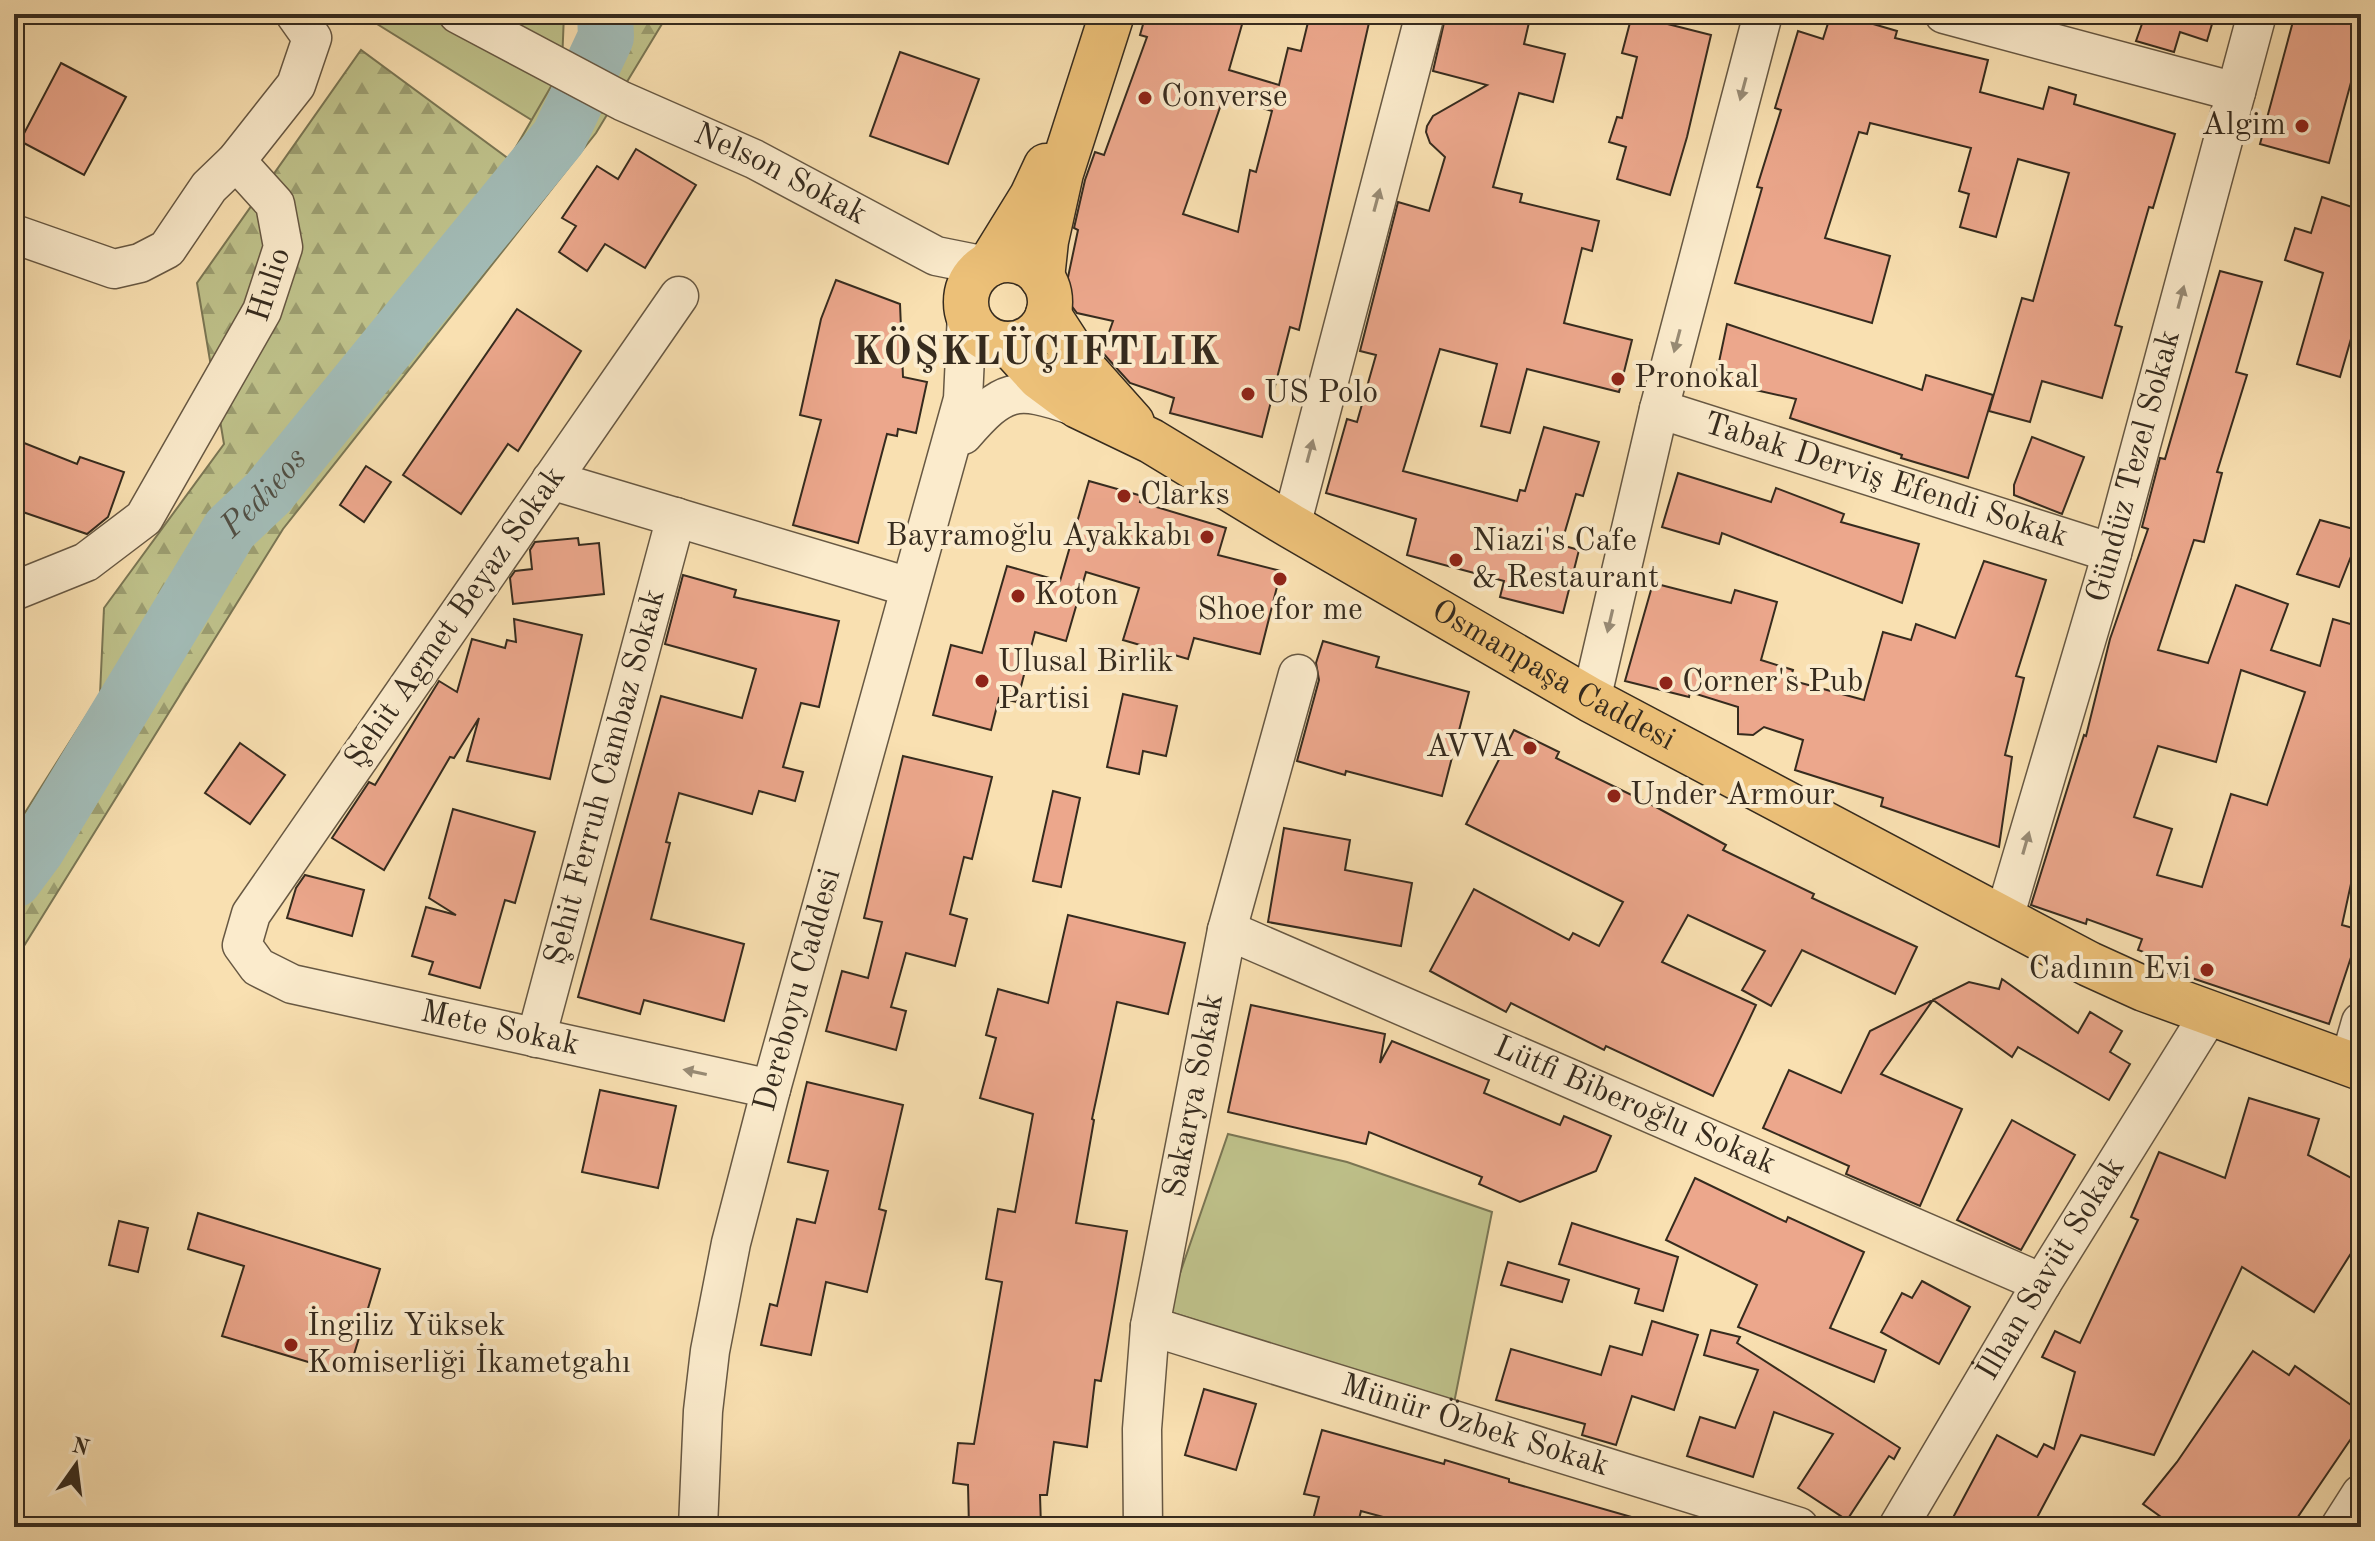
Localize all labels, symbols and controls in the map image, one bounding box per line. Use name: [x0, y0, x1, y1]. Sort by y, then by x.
one-way arrow: [1737, 77, 1749, 102]
place label: Converse: [1161, 82, 1287, 114]
marker: Converse: [1136, 89, 1154, 107]
place label: Algim: [2202, 110, 2286, 142]
marker: Algim: [2293, 117, 2311, 135]
street label: Nelson Sokak: [689, 119, 871, 232]
one-way arrow: [1371, 187, 1383, 212]
street label: Hulio: [244, 244, 297, 326]
one-way arrow: [2175, 284, 2187, 309]
district label: KÖŞKLÜÇIFTLIK: [852, 326, 1222, 374]
street label: Gündüz Tezel Sokak: [2082, 327, 2187, 607]
one-way arrow: [1671, 328, 1683, 353]
place label: Pronokal: [1634, 363, 1759, 395]
marker: Pronokal: [1609, 370, 1627, 388]
place label: US Polo: [1264, 378, 1378, 410]
marker: US Polo: [1239, 385, 1257, 403]
street label: Tabak Derviş Efendi Sokak: [1700, 408, 2072, 554]
one-way arrow: [1305, 438, 1317, 463]
water label: Pedieos: [214, 442, 314, 546]
street label: Şehit Agmet Beyaz Sokak: [340, 462, 572, 774]
place label: Clarks: [1140, 480, 1230, 512]
marker: Clarks: [1115, 487, 1133, 505]
place label: Bayramoğlu Ayakkabı: [886, 521, 1191, 553]
place label: Niazi's Cafe & Restaurant: [1472, 526, 1659, 595]
marker: Bayramoğlu Ayakkabı: [1198, 528, 1216, 546]
marker: Niazi's Cafe & Restaurant: [1447, 551, 1465, 569]
marker: Shoe for me: [1271, 570, 1289, 588]
place label: Koton: [1034, 580, 1118, 612]
street label: Şehit Ferruh Cambaz Sokak: [540, 586, 672, 968]
marker: Koton: [1009, 587, 1027, 605]
place label: Shoe for me: [1197, 595, 1363, 627]
street label: Osmanpaşa Caddesi: [1426, 595, 1680, 757]
one-way arrow: [1603, 608, 1615, 633]
place label: Ulusal Birlik Partisi: [998, 647, 1174, 716]
place label: Corner's Pub: [1682, 667, 1863, 699]
marker: Ulusal Birlik Partisi: [973, 672, 991, 690]
marker: Corner's Pub: [1657, 674, 1675, 692]
place label: AVVA: [1426, 732, 1514, 764]
marker: AVVA: [1521, 739, 1539, 757]
place label: Under Armour: [1630, 780, 1835, 812]
marker: Under Armour: [1605, 787, 1623, 805]
one-way arrow: [2020, 831, 2033, 855]
street label: Dereboyu Caddesi: [750, 865, 847, 1115]
place label: Cadının Evi: [2029, 954, 2191, 986]
marker: Cadının Evi: [2198, 961, 2216, 979]
street label: Sakarya Sokak: [1159, 991, 1230, 1200]
street label: Mete Sokak: [418, 997, 582, 1062]
street label: Lütfi Biberoğlu Sokak: [1489, 1032, 1780, 1181]
one-way arrow: [682, 1066, 707, 1078]
street label: İlhan Savüt Sokak: [1968, 1152, 2132, 1386]
place label: İngiliz Yüksek Komiserliği İkametgahı: [307, 1306, 631, 1380]
marker: İngiliz Yüksek Komiserliği İkametgahı: [282, 1336, 300, 1354]
street label: Münür Özbek Sokak: [1337, 1370, 1613, 1483]
north arrow: [36, 1425, 116, 1505]
text: N: [70, 1435, 91, 1460]

